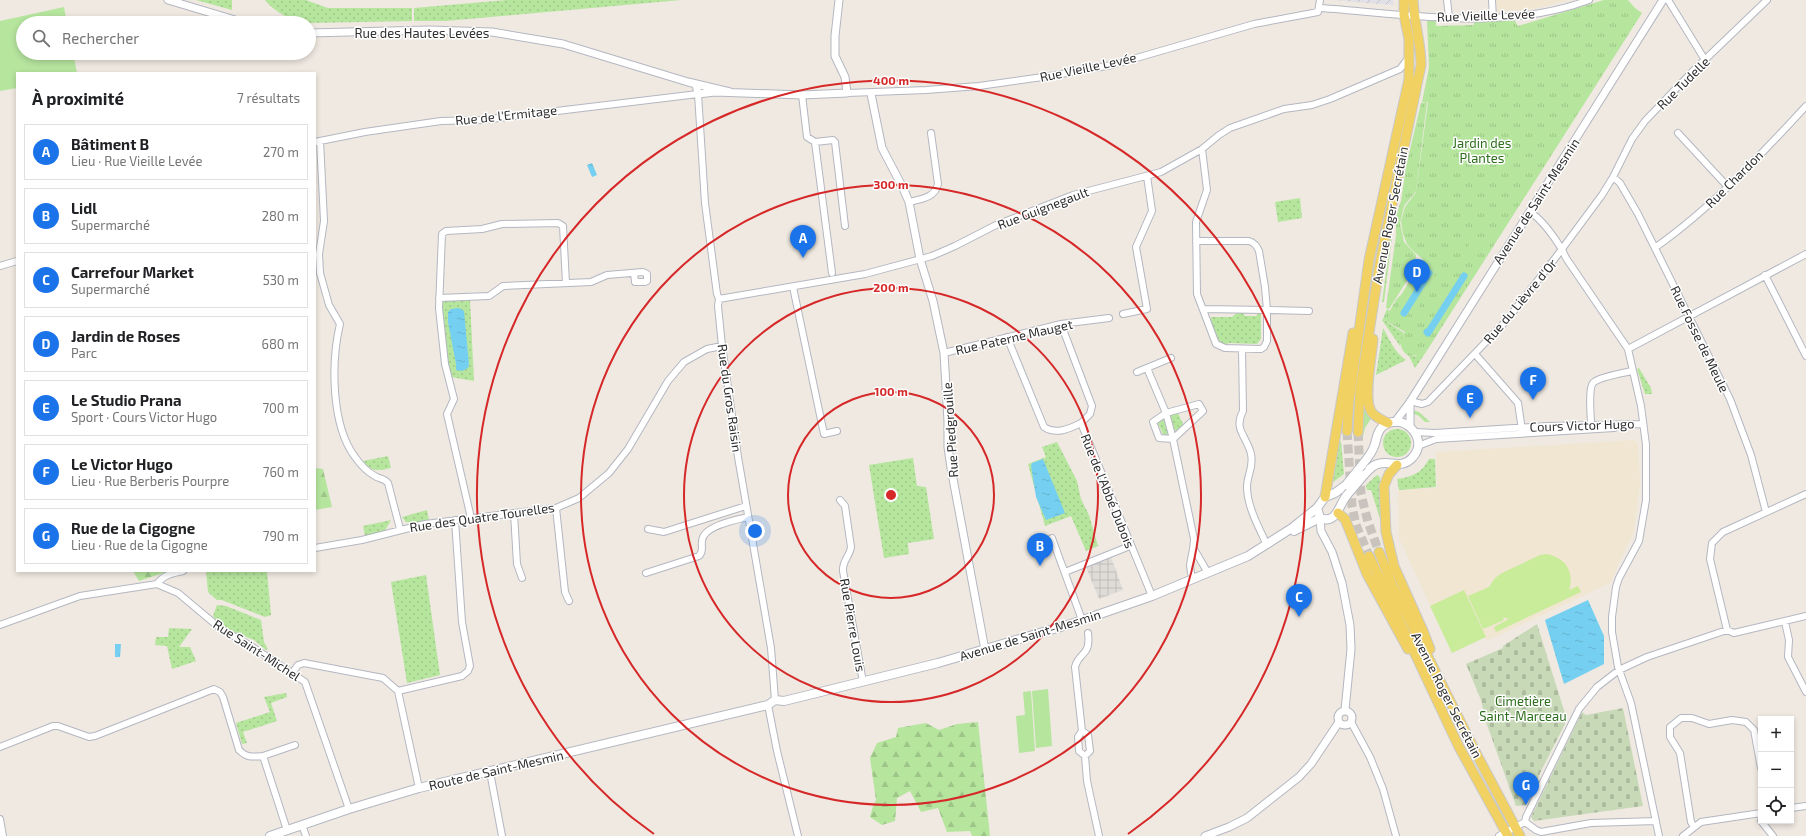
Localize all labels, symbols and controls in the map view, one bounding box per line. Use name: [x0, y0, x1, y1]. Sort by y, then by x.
street label: Rue Vieille Levée: [1437, 5, 1535, 25]
search box: [16, 16, 316, 60]
street label: Rue des Hautes Levées: [355, 25, 489, 41]
icon: search: [30, 27, 52, 49]
text: Rechercher: [62, 29, 139, 47]
street label: Rue Vieille Levée: [1038, 49, 1138, 85]
street label: Rue Tudelle: [1653, 53, 1713, 113]
text: 400 m: [873, 73, 909, 87]
text: À proximité: [32, 88, 124, 108]
text: 7 résultats: [237, 90, 300, 106]
street label: Rue de l'Ermitage: [454, 102, 558, 128]
text: Bâtiment B: [71, 135, 149, 153]
park label: Jardin des Plantes: [1453, 135, 1511, 166]
street label: Avenue de Saint-Mesmin: [1489, 135, 1583, 267]
text: A: [42, 144, 50, 160]
text: 270 m: [263, 144, 299, 160]
street label: Avenue Roger Secrétain: [1369, 145, 1411, 285]
street label: Rue Chardon: [1702, 147, 1766, 211]
text: Lieu · Rue Vieille Levée: [71, 153, 203, 169]
text: 300 m: [873, 177, 909, 191]
street label: Rue Guignegault: [995, 183, 1091, 233]
text: Lidl: [71, 199, 97, 217]
text: B: [42, 208, 50, 224]
text: 280 m: [262, 208, 299, 224]
text: Supermarché: [71, 217, 150, 233]
pin: A: [790, 225, 816, 258]
street label: Rue du Lièvre d'Or: [1480, 255, 1560, 347]
pin: D: [1404, 259, 1430, 292]
text: Carrefour Market: [71, 263, 194, 281]
text: C: [42, 272, 50, 288]
text: 530 m: [263, 272, 299, 288]
text: 200 m: [873, 280, 909, 294]
text: Supermarché: [71, 281, 150, 297]
street label: Rue Fosse de Meule: [1667, 283, 1733, 395]
street label: Rue Paterne Mauget: [954, 316, 1074, 358]
text: Jardin de Roses: [71, 327, 180, 345]
text: D: [42, 336, 50, 352]
text: 680 m: [262, 336, 299, 352]
street label: Rue du Gros Raisin: [714, 343, 746, 453]
text: Parc: [71, 345, 97, 361]
pin: F: [1520, 367, 1546, 400]
street label: Rue Piedgrouille: [939, 382, 961, 478]
text: 100 m: [874, 384, 908, 398]
pin: E: [1457, 385, 1483, 418]
text: Le Studio Prana: [71, 391, 181, 409]
text: E: [42, 400, 50, 416]
text: 700 m: [262, 400, 299, 416]
text: Sport · Cours Victor Hugo: [71, 409, 217, 425]
street label: Cours Victor Hugo: [1529, 415, 1635, 435]
street label: Rue de l'Abbé Dubois: [1078, 431, 1138, 551]
text: Le Victor Hugo: [71, 455, 173, 473]
text: F: [42, 464, 50, 480]
text: 760 m: [263, 464, 299, 480]
text: Lieu · Rue Berberis Pourpre: [71, 473, 229, 489]
centre of rings: [884, 488, 898, 502]
street label: Rue des Quatre Tourelles: [408, 499, 556, 535]
text: Rue de la Cigogne: [71, 519, 195, 537]
your location: [745, 521, 765, 541]
text: G: [42, 528, 50, 544]
text: 790 m: [263, 528, 299, 544]
pin: B: [1027, 533, 1053, 566]
text: Lieu · Rue de la Cigogne: [71, 537, 208, 553]
street label: Rue Pierre Louis: [837, 577, 869, 673]
pin: C: [1286, 584, 1312, 617]
street label: Avenue de Saint-Mesmin: [957, 606, 1103, 664]
street label: Rue Saint-Michel: [210, 616, 304, 684]
street label: Avenue Roger Secrétain: [1408, 629, 1486, 761]
park label: Cimetière Saint-Marceau: [1479, 693, 1567, 724]
map controls: [1758, 716, 1794, 824]
button: +: [1758, 716, 1794, 752]
street label: Route de Saint-Mesmin: [427, 747, 565, 793]
button: −: [1758, 752, 1794, 788]
pin: G: [1513, 772, 1539, 805]
button: locate: [1758, 788, 1794, 824]

